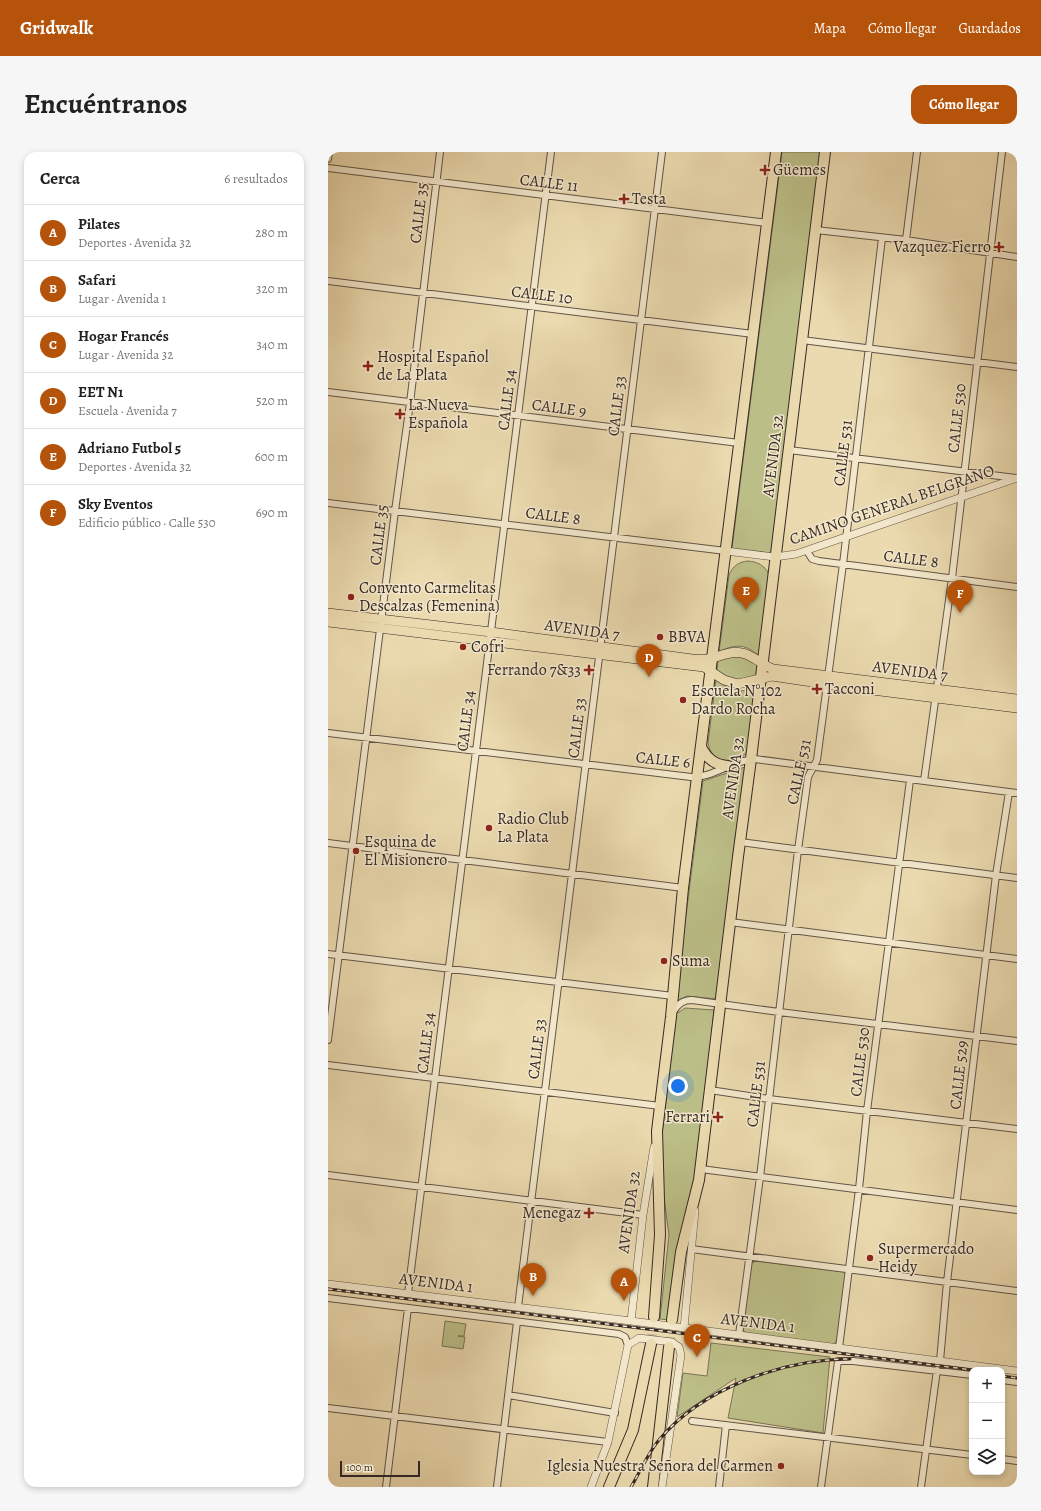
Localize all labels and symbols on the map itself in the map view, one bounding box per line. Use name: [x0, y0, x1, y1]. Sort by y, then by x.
place label: Güemes: [773, 159, 826, 181]
marker: Güemes: [760, 165, 770, 175]
street label: CALLE 11: [519, 169, 580, 198]
street label: CALLE 35: [404, 181, 434, 245]
place label: Testa: [632, 188, 667, 210]
marker: Testa: [619, 194, 629, 204]
place label: Vazquez Fierro: [892, 236, 991, 258]
marker: Vazquez Fierro: [994, 242, 1004, 252]
street label: CALLE 10: [510, 280, 574, 310]
place label: Hospital Español de La Plata: [377, 346, 489, 386]
marker: Hospital Español de La Plata: [362, 360, 374, 372]
street label: CALLE 34: [492, 368, 522, 432]
street label: CALLE 33: [602, 374, 632, 438]
street label: CALLE 530: [942, 382, 972, 454]
place label: La Nueva Española: [408, 394, 469, 434]
street label: CALLE 9: [530, 394, 588, 422]
marker: La Nueva Española: [395, 409, 405, 419]
street label: AVENIDA 32: [757, 413, 789, 500]
street label: CALLE 531: [828, 418, 858, 487]
street label: CAMINO GENERAL BELGRANO: [787, 460, 997, 550]
street label: CALLE 8: [524, 502, 582, 530]
street label: CALLE 35: [364, 503, 394, 567]
street label: CALLE 8: [882, 545, 940, 573]
place label: Convento Carmelitas Descalzas (Femenina): [359, 577, 500, 617]
pin: E: [733, 577, 759, 610]
pin: F: [947, 580, 973, 613]
marker: Convento Carmelitas Descalzas (Femenina): [346, 592, 356, 602]
street label: AVENIDA 7: [542, 614, 621, 646]
place label: BBVA: [668, 626, 706, 648]
marker: BBVA: [655, 632, 665, 642]
place label: Cofri: [471, 636, 505, 658]
marker: Cofri: [458, 642, 468, 652]
pin: D: [636, 644, 662, 677]
street label: AVENIDA 7: [870, 655, 949, 687]
place label: Ferrando 7&33: [487, 659, 581, 681]
marker: Ferrando 7&33: [584, 665, 594, 675]
place label: Tacconi: [825, 678, 875, 700]
place label: Escuela N°102 Dardo Rocha: [691, 680, 782, 720]
marker: Tacconi: [812, 684, 822, 694]
street label: CALLE 34: [451, 689, 481, 753]
marker: Escuela N°102 Dardo Rocha: [678, 695, 688, 705]
street label: CALLE 33: [562, 696, 592, 760]
street label: AVENIDA 32: [716, 735, 750, 822]
street label: CALLE 531: [781, 737, 817, 807]
street label: CALLE 6: [635, 746, 691, 774]
place label: Radio Club La Plata: [497, 808, 569, 848]
marker: Radio Club La Plata: [484, 823, 494, 833]
place label: Esquina de El Misionero: [364, 831, 447, 871]
marker: Esquina de El Misionero: [351, 846, 361, 856]
place label: Suma: [672, 950, 710, 972]
marker: Suma: [659, 956, 669, 966]
street label: CALLE 34: [411, 1011, 441, 1075]
street label: CALLE 33: [522, 1017, 552, 1081]
street label: CALLE 530: [845, 1026, 875, 1098]
street label: CALLE 529: [944, 1039, 974, 1111]
street label: CALLE 531: [741, 1059, 771, 1128]
your location: [668, 1076, 688, 1096]
place label: Ferrari: [665, 1106, 710, 1128]
marker: Ferrari: [713, 1112, 723, 1122]
street label: AVENIDA 32: [612, 1169, 646, 1256]
place label: Menegaz: [522, 1202, 581, 1224]
marker: Menegaz: [584, 1208, 594, 1218]
place label: Supermercado Heidy: [878, 1238, 974, 1278]
marker: Supermercado Heidy: [865, 1253, 875, 1263]
pin: B: [520, 1263, 546, 1296]
street label: AVENIDA 1: [397, 1267, 475, 1299]
pin: A: [611, 1268, 637, 1301]
street label: AVENIDA 1: [719, 1307, 797, 1339]
pin: C: [684, 1324, 710, 1357]
place label: Iglesia Nuestra Señora del Carmen: [547, 1455, 773, 1477]
scale bar: [340, 1459, 420, 1478]
marker: Iglesia Nuestra Señora del Carmen: [776, 1461, 786, 1471]

